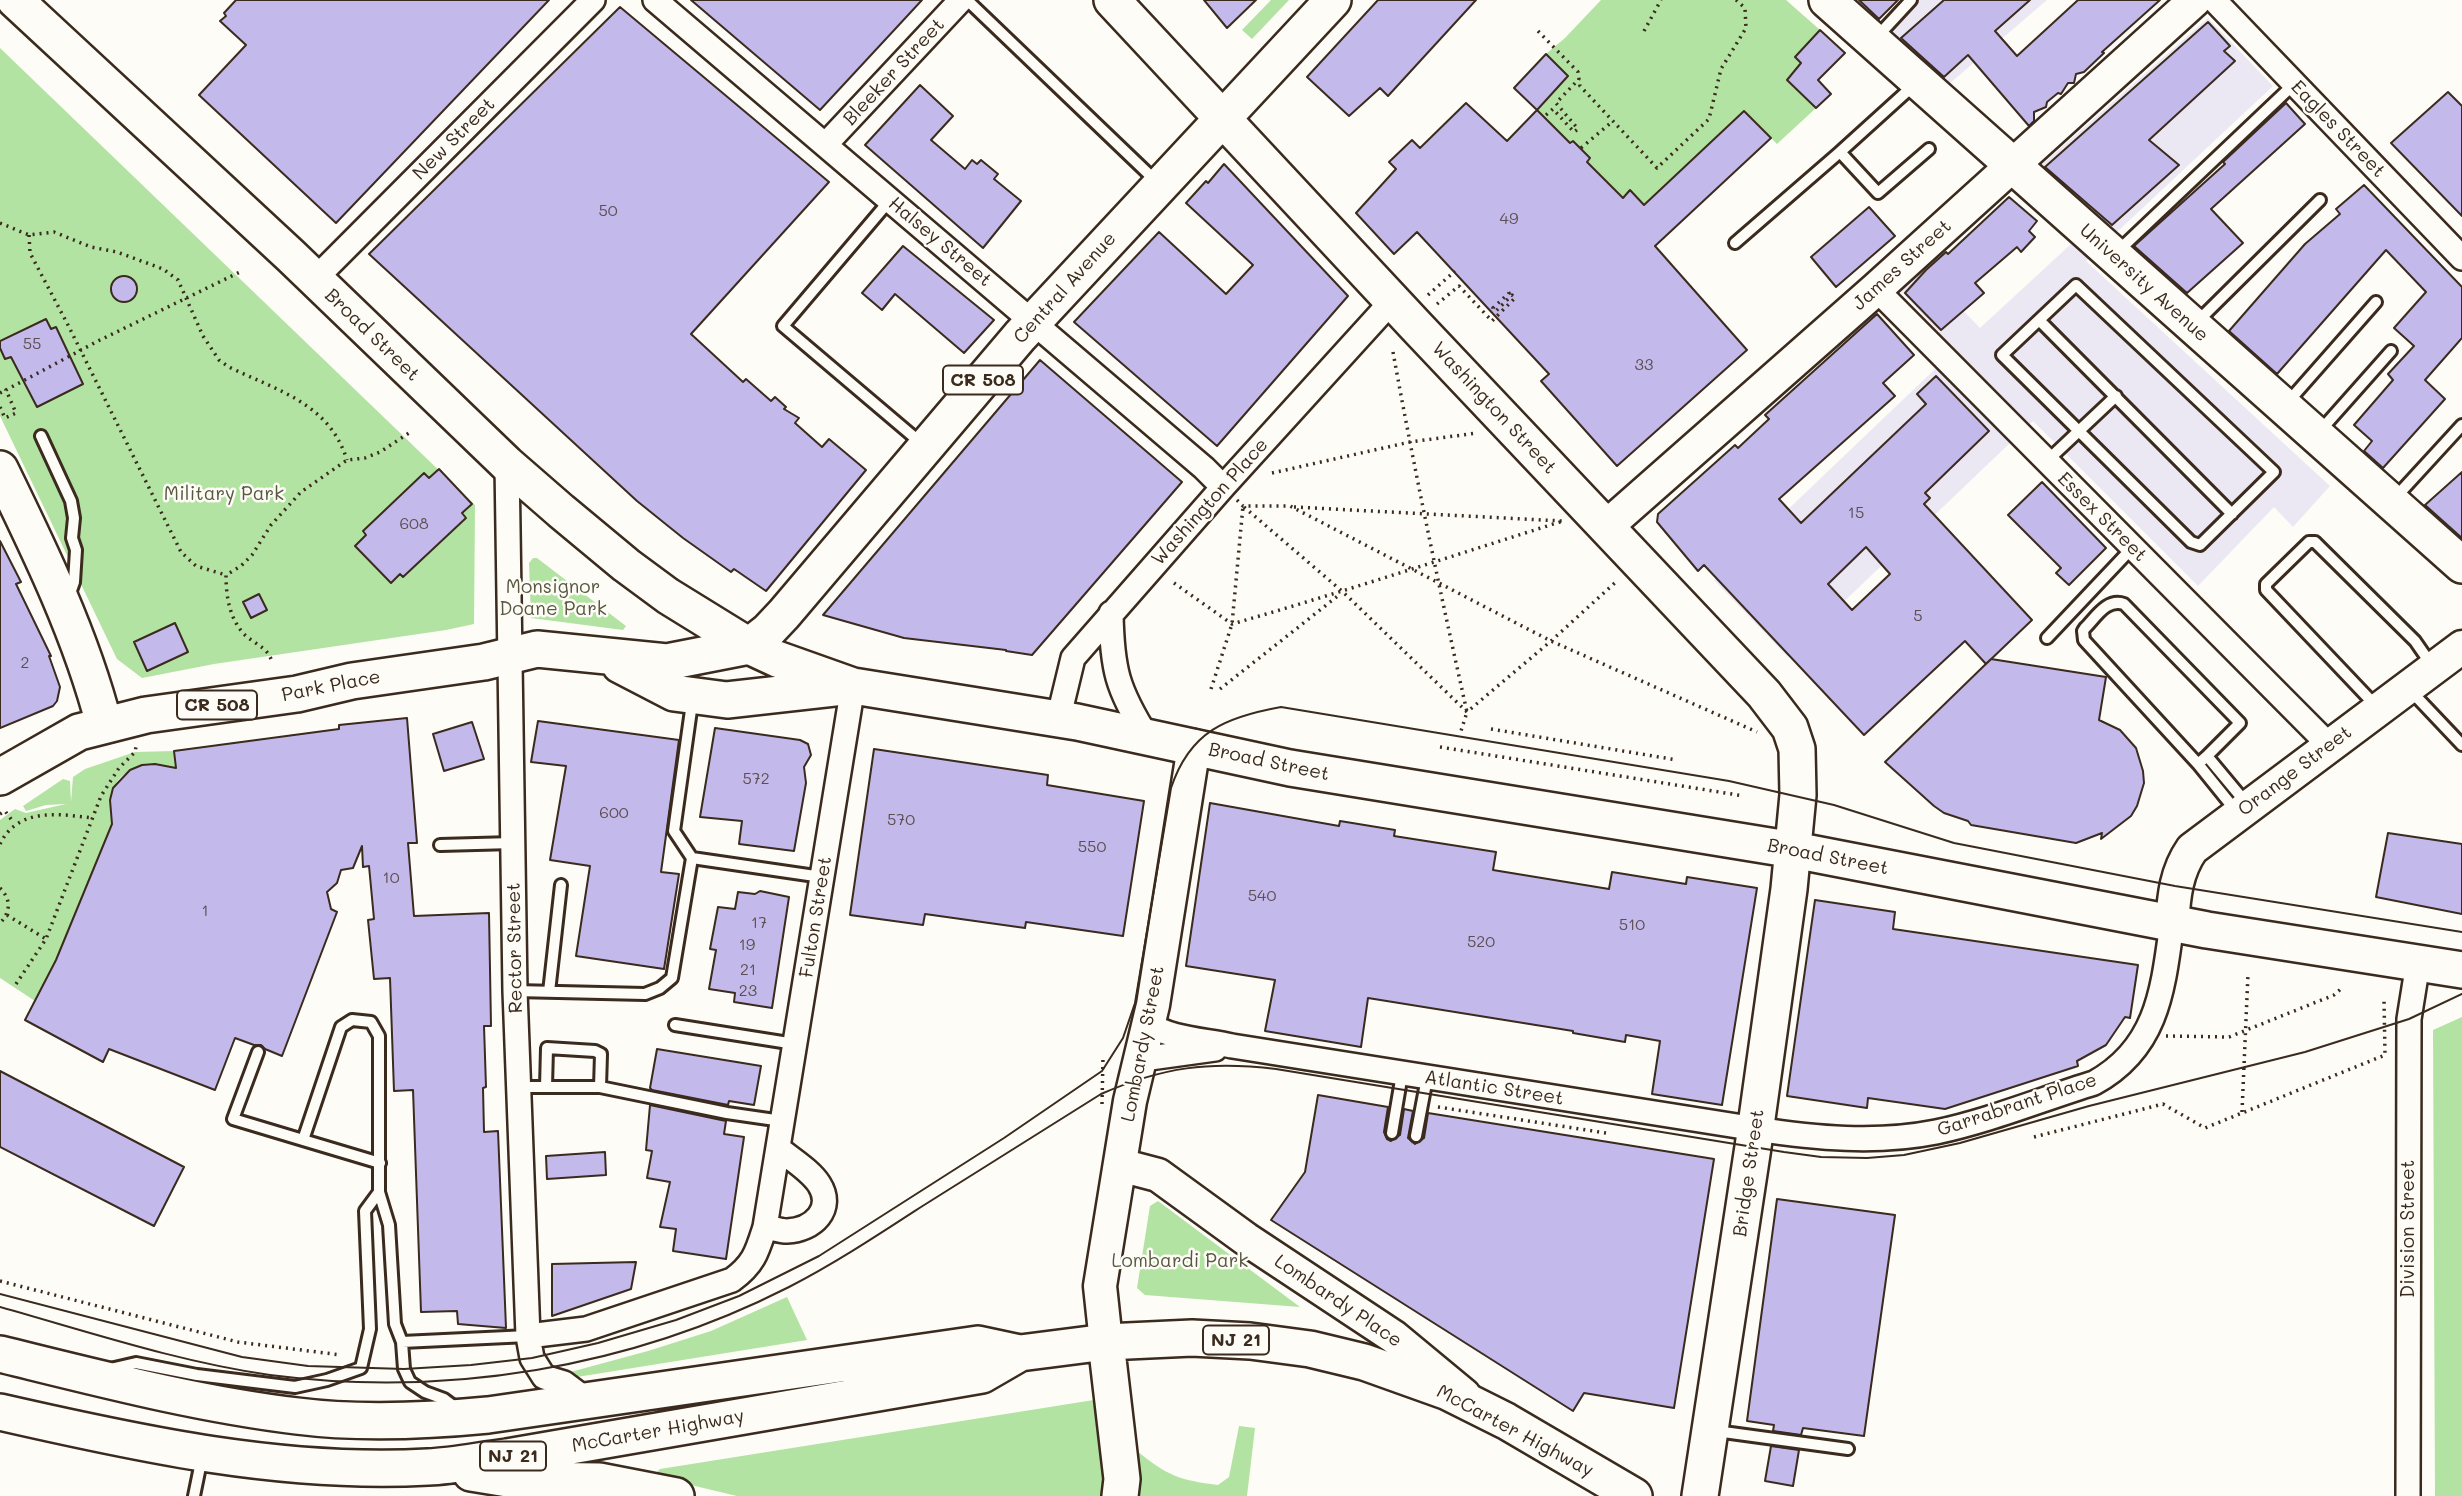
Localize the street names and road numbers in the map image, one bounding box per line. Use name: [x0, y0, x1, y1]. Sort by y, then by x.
street label: Bleeker Street: [839, 14, 949, 130]
street label: Eagles Street: [2286, 76, 2390, 182]
street label: New Street: [408, 93, 500, 185]
street label: Halsey Street: [884, 192, 996, 292]
street label: James Street: [1848, 215, 1956, 315]
street label: University Avenue: [2075, 219, 2213, 347]
street label: Central Avenue: [1009, 228, 1121, 348]
street label: Broad Street: [320, 284, 424, 386]
street label: Washington Street: [1427, 337, 1561, 479]
road number: CR 508: [943, 366, 1023, 394]
street label: Washington Place: [1147, 434, 1273, 570]
street label: Essex Street: [2052, 467, 2152, 567]
street label: Park Place: [280, 665, 382, 707]
road number: CR 508: [177, 690, 257, 720]
street label: Orange Street: [2234, 721, 2356, 821]
street label: Broad Street: [1206, 738, 1332, 786]
street label: Broad Street: [1765, 834, 1891, 880]
street label: Fulton Street: [795, 855, 837, 979]
street label: Rector Street: [502, 882, 528, 1014]
street label: Lombardy Street: [1117, 964, 1169, 1124]
street label: Atlantic Street: [1423, 1066, 1565, 1110]
street label: Garrabrant Place: [1934, 1068, 2100, 1142]
street label: Bridge Street: [1729, 1108, 1769, 1238]
street label: Division Street: [2397, 1160, 2419, 1298]
street label: Lombardy Place: [1270, 1250, 1406, 1352]
road number: NJ 21: [1203, 1325, 1269, 1354]
street label: McCarter Highway: [1433, 1380, 1597, 1482]
street label: McCarter Highway: [570, 1405, 746, 1457]
road number: NJ 21: [480, 1442, 546, 1470]

